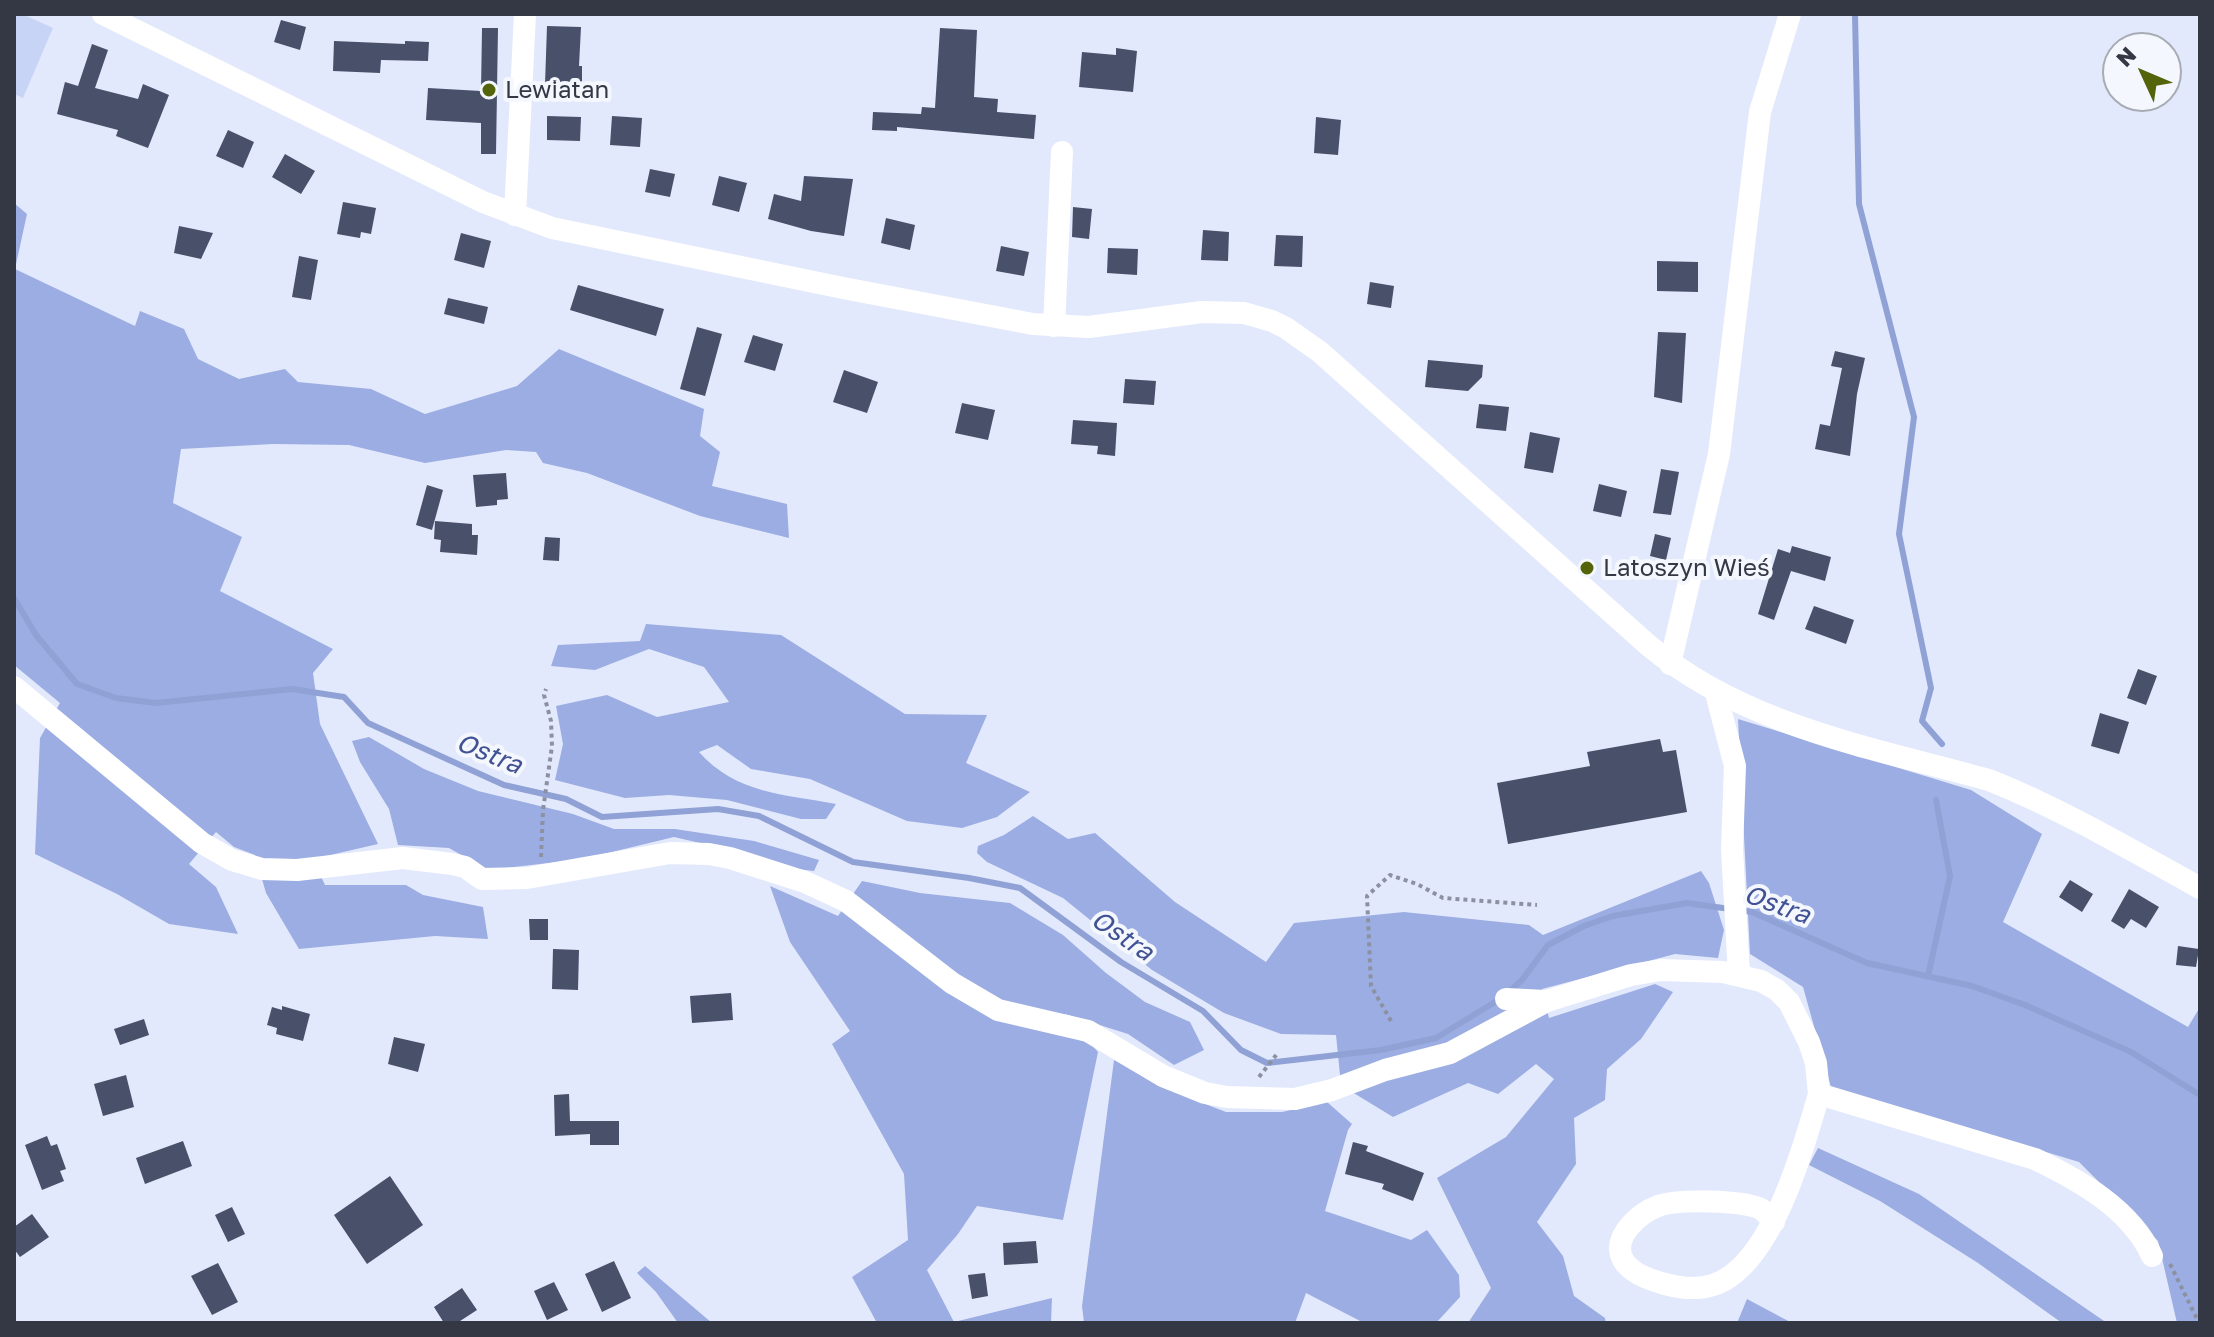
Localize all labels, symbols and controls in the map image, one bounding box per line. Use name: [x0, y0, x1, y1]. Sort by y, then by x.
north arrow: [2102, 32, 2182, 112]
text: N: [2110, 41, 2141, 72]
place label: Lewiatan: [505, 76, 609, 104]
marker: Lewiatan: [480, 81, 498, 99]
place label: Latoszyn Wieś: [1603, 554, 1770, 582]
marker: Latoszyn Wieś: [1578, 559, 1596, 577]
water label: Ostra: [452, 727, 526, 781]
water label: Ostra: [1740, 879, 1814, 931]
water label: Ostra: [1085, 904, 1159, 968]

